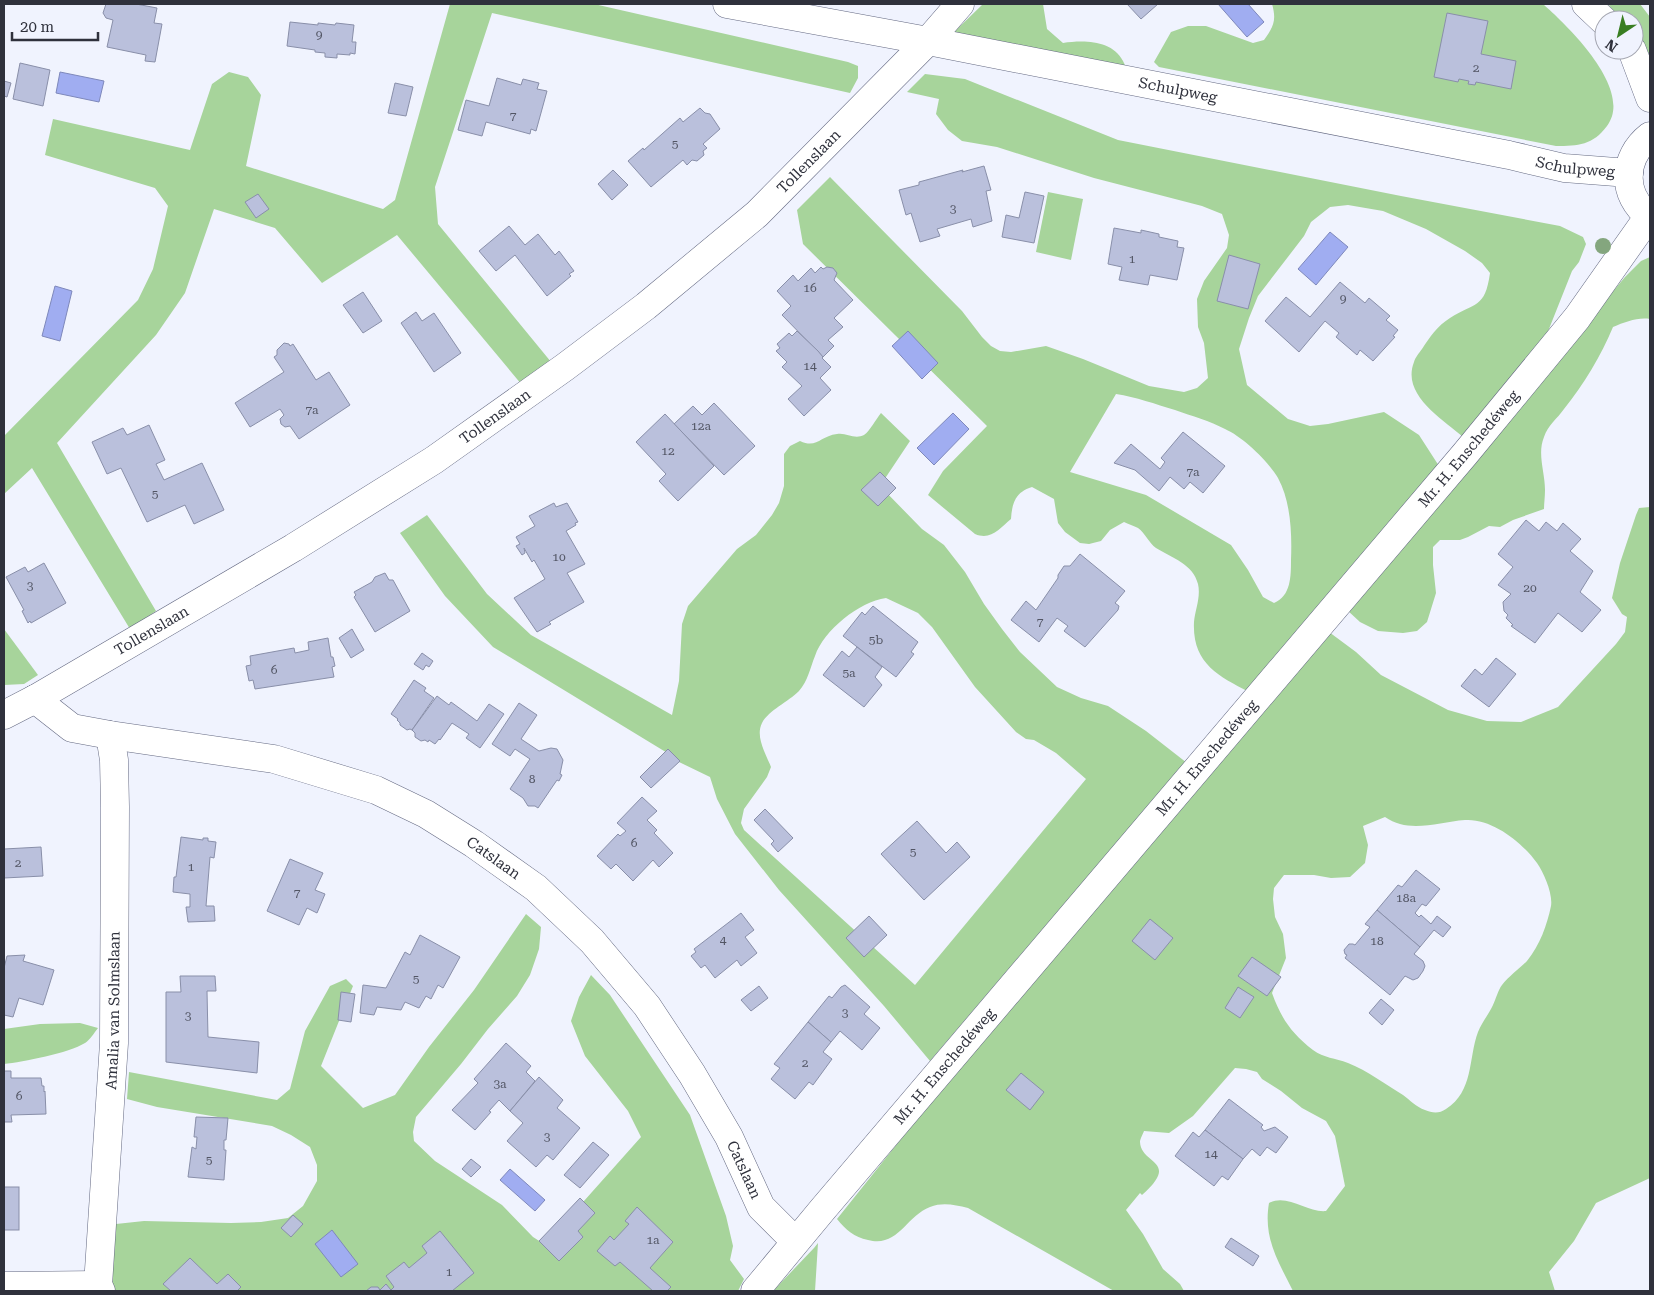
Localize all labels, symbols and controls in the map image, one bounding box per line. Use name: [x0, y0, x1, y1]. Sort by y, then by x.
scale bar: [12, 10, 99, 42]
north arrow: [1594, 10, 1644, 60]
text: 20 m: [20, 18, 55, 36]
house number: 9: [316, 28, 323, 42]
text: N: [1602, 36, 1621, 55]
house number: 2: [1473, 61, 1480, 75]
street label: Schulpweg: [1137, 74, 1219, 107]
house number: 7: [510, 109, 517, 123]
street label: Tollenslaan: [773, 125, 845, 197]
house number: 5: [672, 137, 679, 151]
street label: Schulpweg: [1534, 153, 1616, 181]
house number: 3: [950, 202, 957, 216]
house number: 1: [1129, 252, 1136, 266]
house number: 16: [803, 281, 817, 295]
house number: 9: [1340, 292, 1347, 306]
house number: 14: [803, 359, 817, 373]
street label: Tollenslaan: [456, 385, 534, 448]
street label: Mr. H. Enschedéweg: [1415, 386, 1523, 511]
house number: 7a: [305, 403, 319, 417]
house number: 12a: [691, 419, 711, 433]
house number: 12: [661, 444, 675, 458]
house number: 7a: [1186, 465, 1200, 479]
house number: 5: [152, 487, 159, 501]
house number: 10: [552, 550, 566, 564]
house number: 3: [27, 579, 34, 593]
house number: 20: [1523, 581, 1537, 595]
street label: Tollenslaan: [111, 602, 192, 660]
house number: 7: [1037, 615, 1044, 629]
house number: 5b: [869, 633, 883, 647]
house number: 6: [271, 663, 278, 677]
house number: 5a: [842, 666, 856, 680]
street label: Mr. H. Enschedéweg: [1152, 695, 1262, 819]
house number: 8: [529, 772, 536, 786]
street label: Catslaan: [463, 833, 524, 883]
house number: 6: [631, 836, 638, 850]
house number: 5: [910, 845, 917, 859]
house number: 2: [15, 856, 22, 870]
house number: 1: [188, 860, 195, 874]
house number: 7: [294, 886, 301, 900]
house number: 18a: [1396, 891, 1416, 905]
street label: Amalia van Solmslaan: [102, 931, 123, 1090]
house number: 4: [720, 933, 727, 947]
house number: 18: [1370, 934, 1384, 948]
house number: 5: [413, 972, 420, 986]
street label: Mr. H. Enschedéweg: [890, 1004, 999, 1128]
house number: 3: [842, 1006, 849, 1020]
house number: 3: [185, 1009, 192, 1023]
house number: 2: [802, 1056, 809, 1070]
house number: 3a: [493, 1077, 507, 1091]
house number: 6: [16, 1089, 23, 1103]
house number: 3: [544, 1130, 551, 1144]
street label: Catslaan: [723, 1138, 765, 1202]
house number: 14: [1204, 1147, 1218, 1161]
house number: 5: [206, 1153, 213, 1167]
house number: 1a: [646, 1233, 660, 1247]
house number: 1: [446, 1265, 453, 1279]

